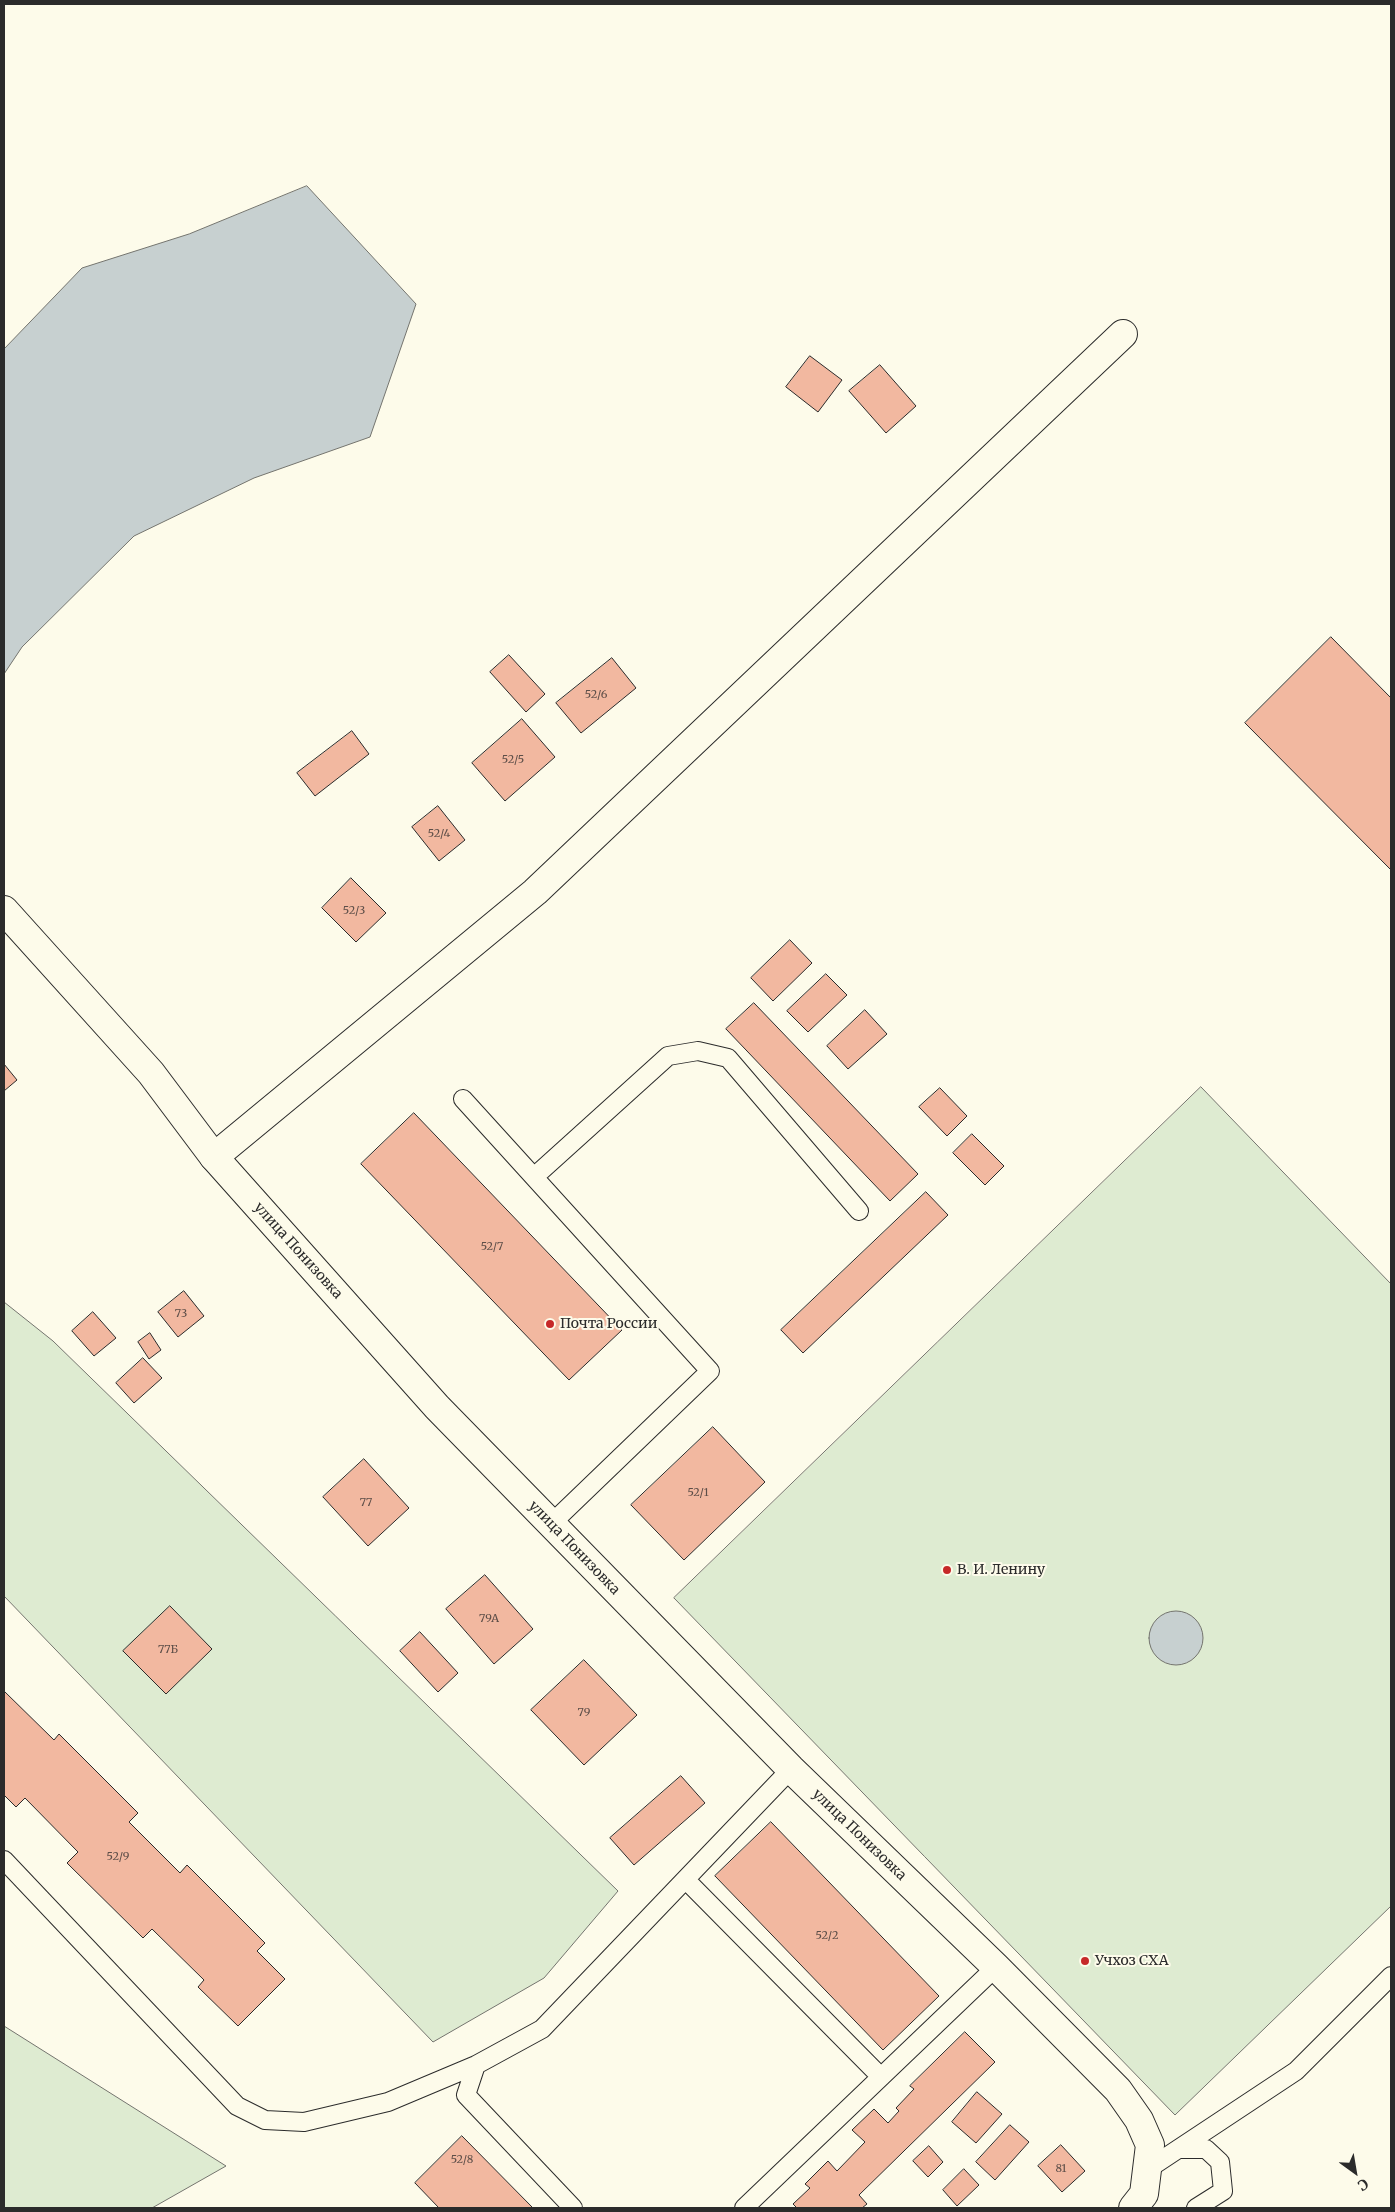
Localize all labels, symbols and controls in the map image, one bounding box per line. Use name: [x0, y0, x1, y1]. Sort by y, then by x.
house number: 52/6: [585, 688, 607, 702]
house number: 52/5: [502, 753, 524, 767]
house number: 52/4: [428, 827, 450, 841]
house number: 52/3: [343, 904, 365, 918]
street label: улица Понизовка: [250, 1199, 346, 1303]
house number: 52/7: [481, 1240, 503, 1254]
house number: 73: [175, 1307, 187, 1321]
place label: Почта России: [560, 1316, 657, 1332]
marker: Почта России: [544, 1318, 556, 1330]
house number: 52/1: [687, 1486, 709, 1500]
house number: 77: [360, 1496, 372, 1510]
street label: улица Понизовка: [525, 1498, 623, 1598]
place label: В. И. Ленину: [957, 1562, 1045, 1578]
marker: В. И. Ленину: [941, 1564, 953, 1576]
house number: 79А: [479, 1612, 499, 1626]
house number: 77Б: [158, 1643, 178, 1657]
house number: 79: [578, 1706, 590, 1720]
street label: улица Понизовка: [809, 1786, 909, 1884]
house number: 52/9: [106, 1850, 130, 1864]
house number: 52/2: [816, 1929, 838, 1943]
place label: Учхоз СХА: [1095, 1953, 1169, 1969]
marker: Учхоз СХА: [1079, 1955, 1091, 1967]
north arrow: [1330, 2147, 1380, 2197]
house number: 52/8: [451, 2153, 473, 2167]
house number: 81: [1055, 2162, 1067, 2176]
text: С: [1354, 2175, 1372, 2195]

